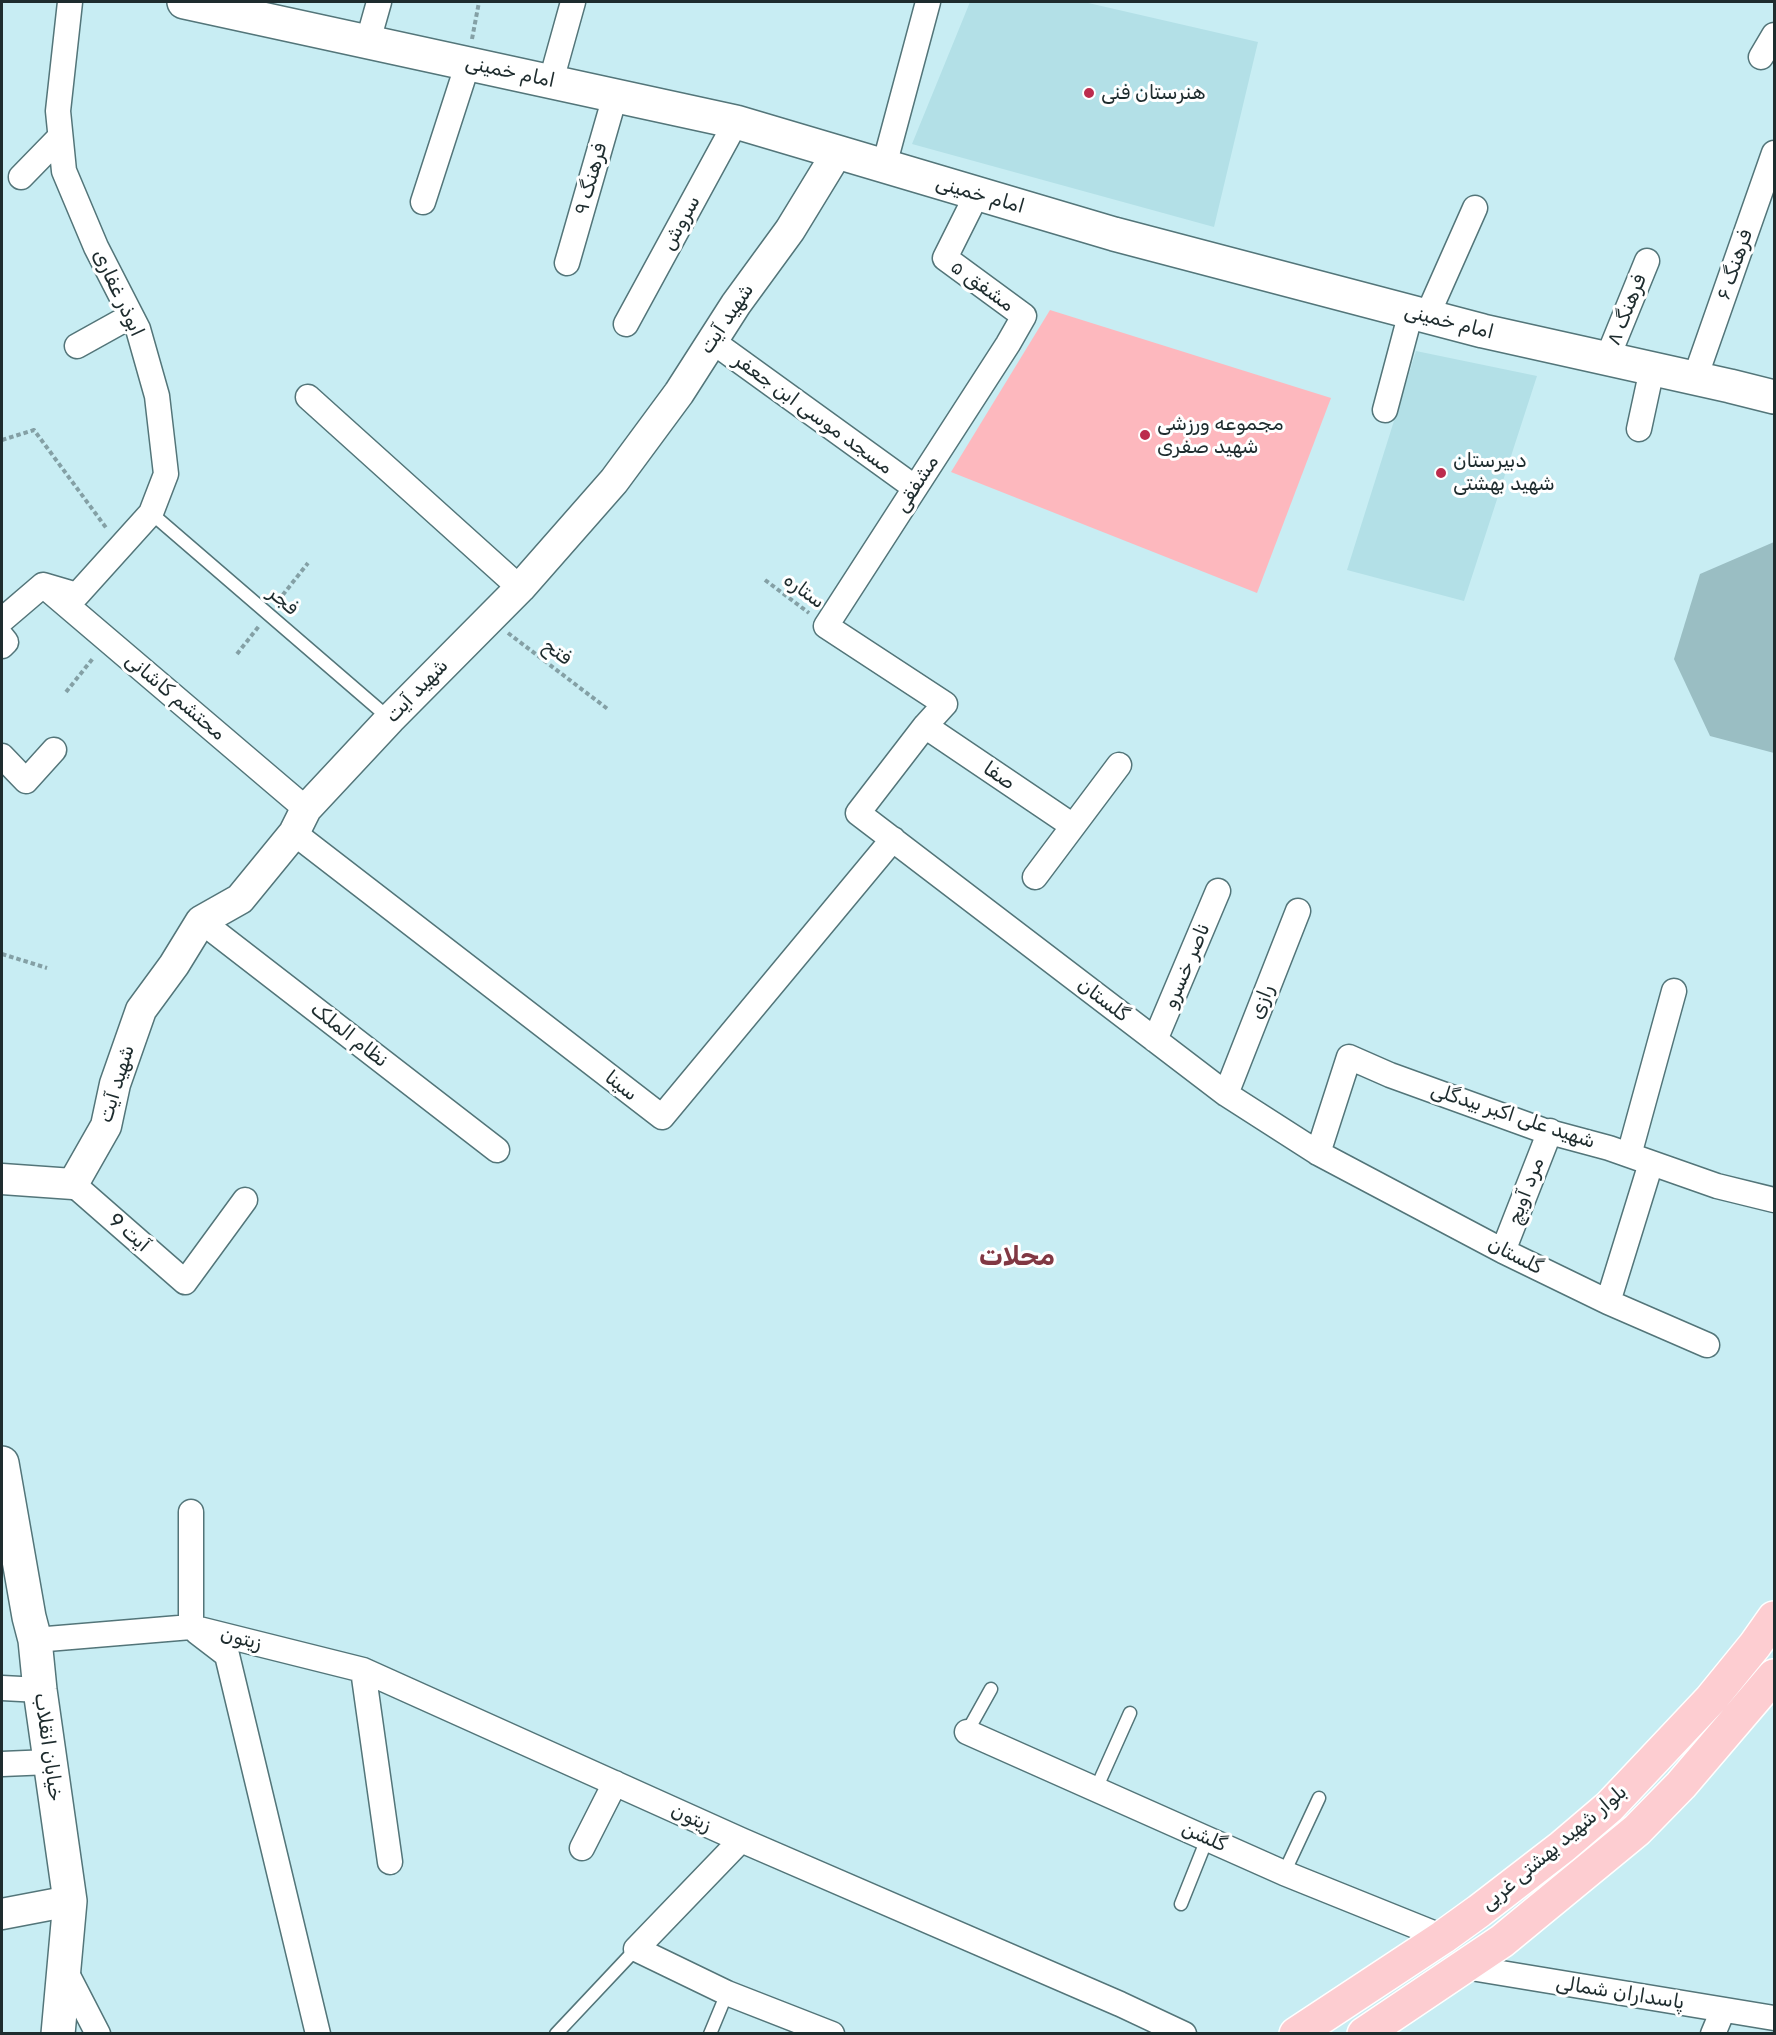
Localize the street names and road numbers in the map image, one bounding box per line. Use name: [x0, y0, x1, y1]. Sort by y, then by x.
street label: امام خمینی: [463, 51, 557, 93]
street label: فرهنگ ۹: [569, 140, 613, 218]
street label: امام خمینی: [933, 171, 1027, 219]
street label: سروش: [656, 191, 706, 255]
street label: فرهنگ ۶: [1712, 227, 1758, 303]
street label: ابوذر غفاری: [87, 245, 149, 341]
street label: مشفق ۵: [945, 255, 1019, 317]
street label: فرهنگ ۸: [1602, 271, 1652, 349]
street label: شهید آیت: [695, 279, 759, 359]
street label: امام خمینی: [1402, 299, 1496, 345]
street label: مسجد موسی ابن جعفر: [729, 348, 897, 480]
street label: مشفقی: [890, 451, 944, 517]
street label: ستاره: [779, 568, 829, 614]
street label: فجر: [263, 581, 303, 621]
street label: فتح: [538, 633, 576, 671]
street label: محتشم کاشانی: [120, 648, 230, 746]
street label: شهید آیت: [381, 654, 453, 728]
street label: صفا: [978, 757, 1020, 795]
street label: ناصر خسرو: [1158, 920, 1216, 1012]
street label: گلستان: [1072, 973, 1134, 1027]
street label: رازی: [1245, 981, 1279, 1023]
street label: نظام الملک: [305, 997, 393, 1073]
street label: شهید آیت: [94, 1042, 140, 1126]
street label: سینا: [600, 1066, 642, 1106]
street label: شهید علی اکبر بیدگلی: [1428, 1078, 1598, 1154]
street label: مرد آویچ: [1502, 1154, 1550, 1228]
street label: آیت 9: [103, 1209, 155, 1257]
street label: گلستان: [1484, 1232, 1546, 1280]
street label: زیتون: [218, 1622, 264, 1656]
street label: خیابان انقلاب: [29, 1691, 67, 1803]
street label: بلوار شهید بهشتی غربی: [1476, 1780, 1632, 1916]
street label: زیتون: [667, 1799, 715, 1837]
street label: گلشن: [1178, 1817, 1230, 1857]
street label: پاسداران شمالی: [1554, 1971, 1686, 2015]

